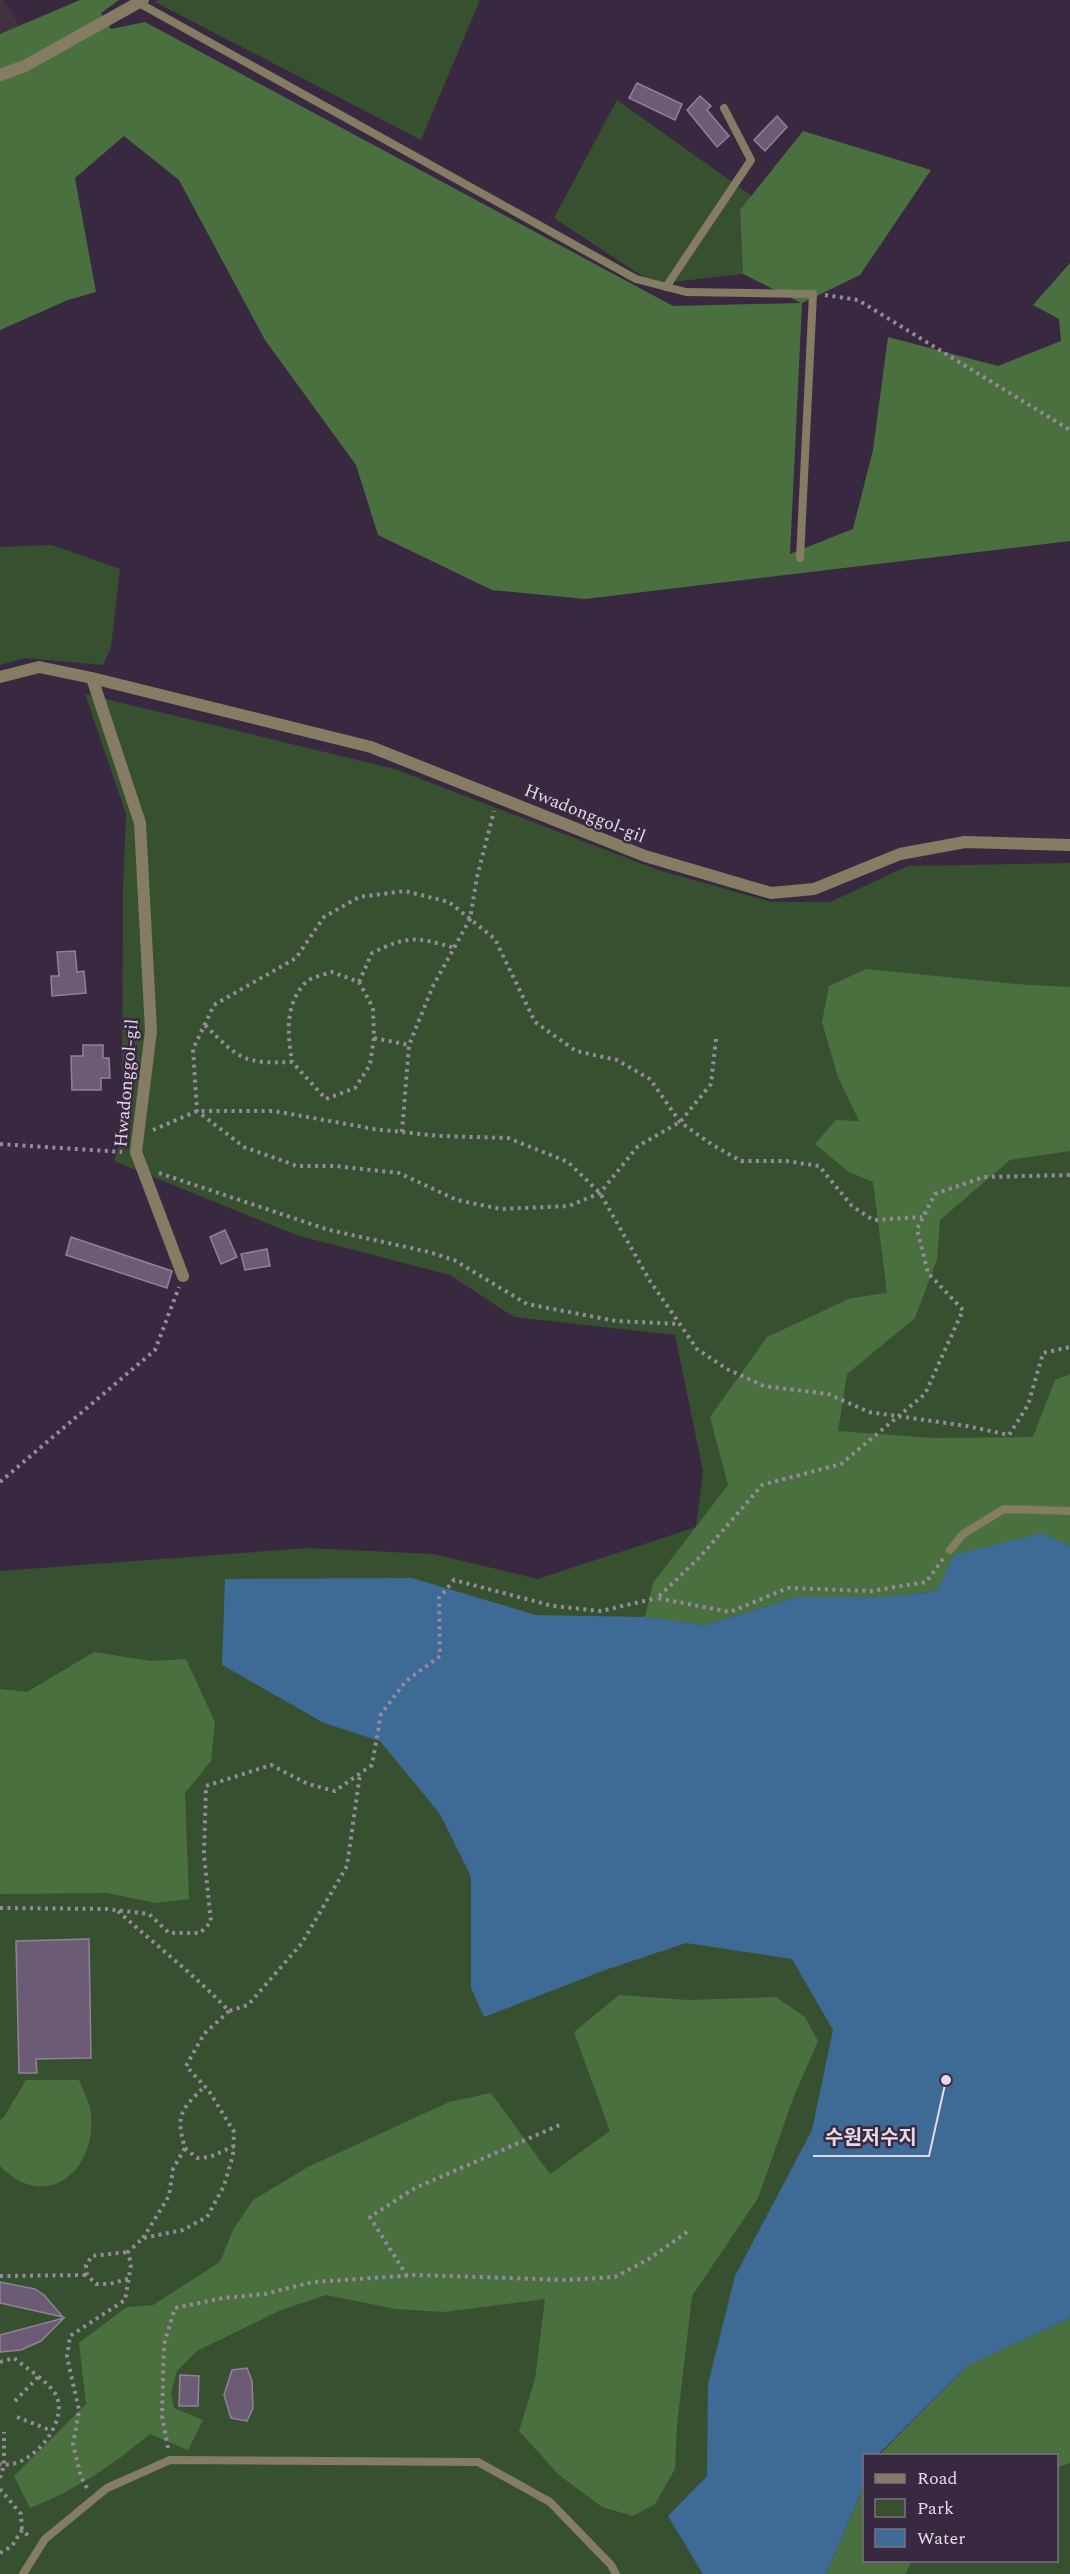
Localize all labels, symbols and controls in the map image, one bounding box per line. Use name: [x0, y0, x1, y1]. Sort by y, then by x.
street label: Hwadonggol-gil: [520, 777, 650, 850]
street label: Hwadonggol-gil: [107, 1018, 146, 1148]
callout: 수원저수지: [813, 2118, 929, 2156]
text: 수원저수지: [825, 2123, 917, 2153]
legend: [863, 2454, 1058, 2562]
text: Road: [917, 2465, 958, 2492]
text: Park: [917, 2495, 954, 2522]
text: Water: [917, 2525, 965, 2552]

